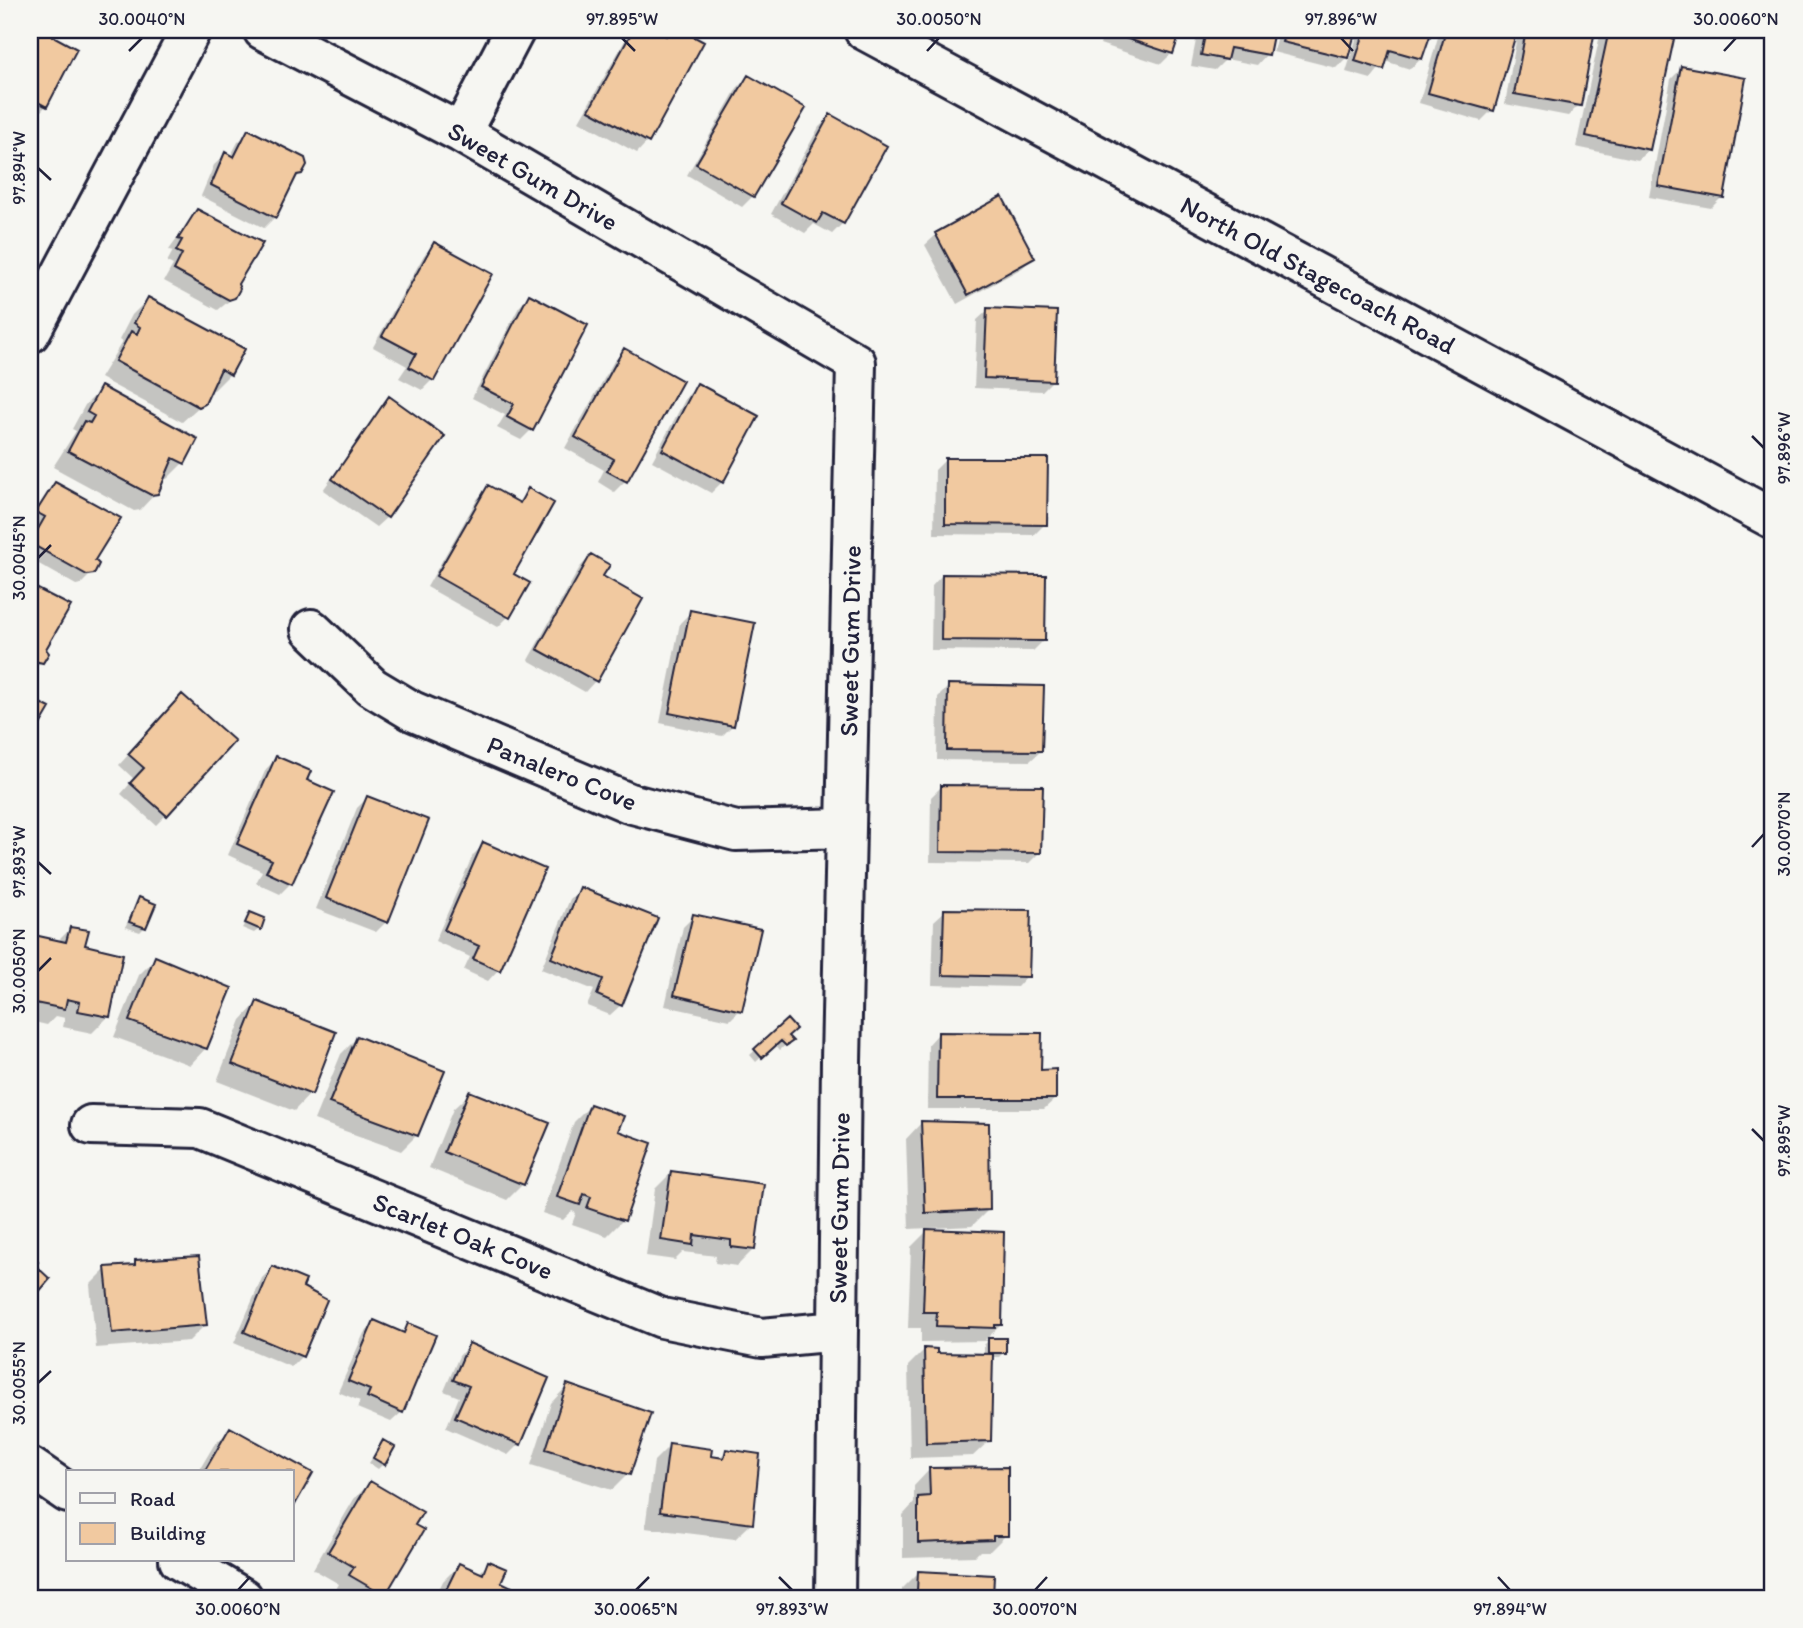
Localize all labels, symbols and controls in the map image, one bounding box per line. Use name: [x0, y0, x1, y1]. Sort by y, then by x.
text: 30.0040°N: [99, 8, 185, 30]
text: 97.895°W: [586, 8, 658, 30]
text: 30.0050°N: [896, 8, 982, 30]
text: 97.896°W: [1305, 8, 1377, 30]
text: 30.0060°N: [1693, 8, 1779, 30]
street label: Sweet Gum Drive: [442, 114, 624, 238]
text: 97.894°W: [8, 131, 30, 205]
street label: North Old Stagecoach Road: [1175, 189, 1461, 361]
text: 97.896°W: [1773, 412, 1795, 484]
text: 30.0045°N: [8, 515, 30, 601]
street label: Sweet Gum Drive: [832, 545, 868, 737]
street label: Panalero Cove: [482, 728, 642, 818]
text: 30.0070°N: [1773, 792, 1795, 876]
text: 97.893°W: [8, 826, 30, 898]
text: 30.0050°N: [8, 928, 30, 1014]
text: 97.895°W: [1773, 1105, 1795, 1177]
street label: Sweet Gum Drive: [821, 1112, 857, 1304]
street label: Scarlet Oak Cove: [368, 1185, 558, 1287]
text: 30.0055°N: [8, 1341, 30, 1425]
legend: [66, 1470, 294, 1562]
text: Road: [130, 1486, 176, 1511]
text: Building: [130, 1520, 206, 1545]
text: 30.0060°N: [195, 1598, 281, 1620]
text: 30.0065°N: [594, 1598, 678, 1620]
text: 97.893°W: [756, 1598, 828, 1620]
text: 30.0070°N: [993, 1598, 1077, 1620]
text: 97.894°W: [1473, 1598, 1547, 1620]

